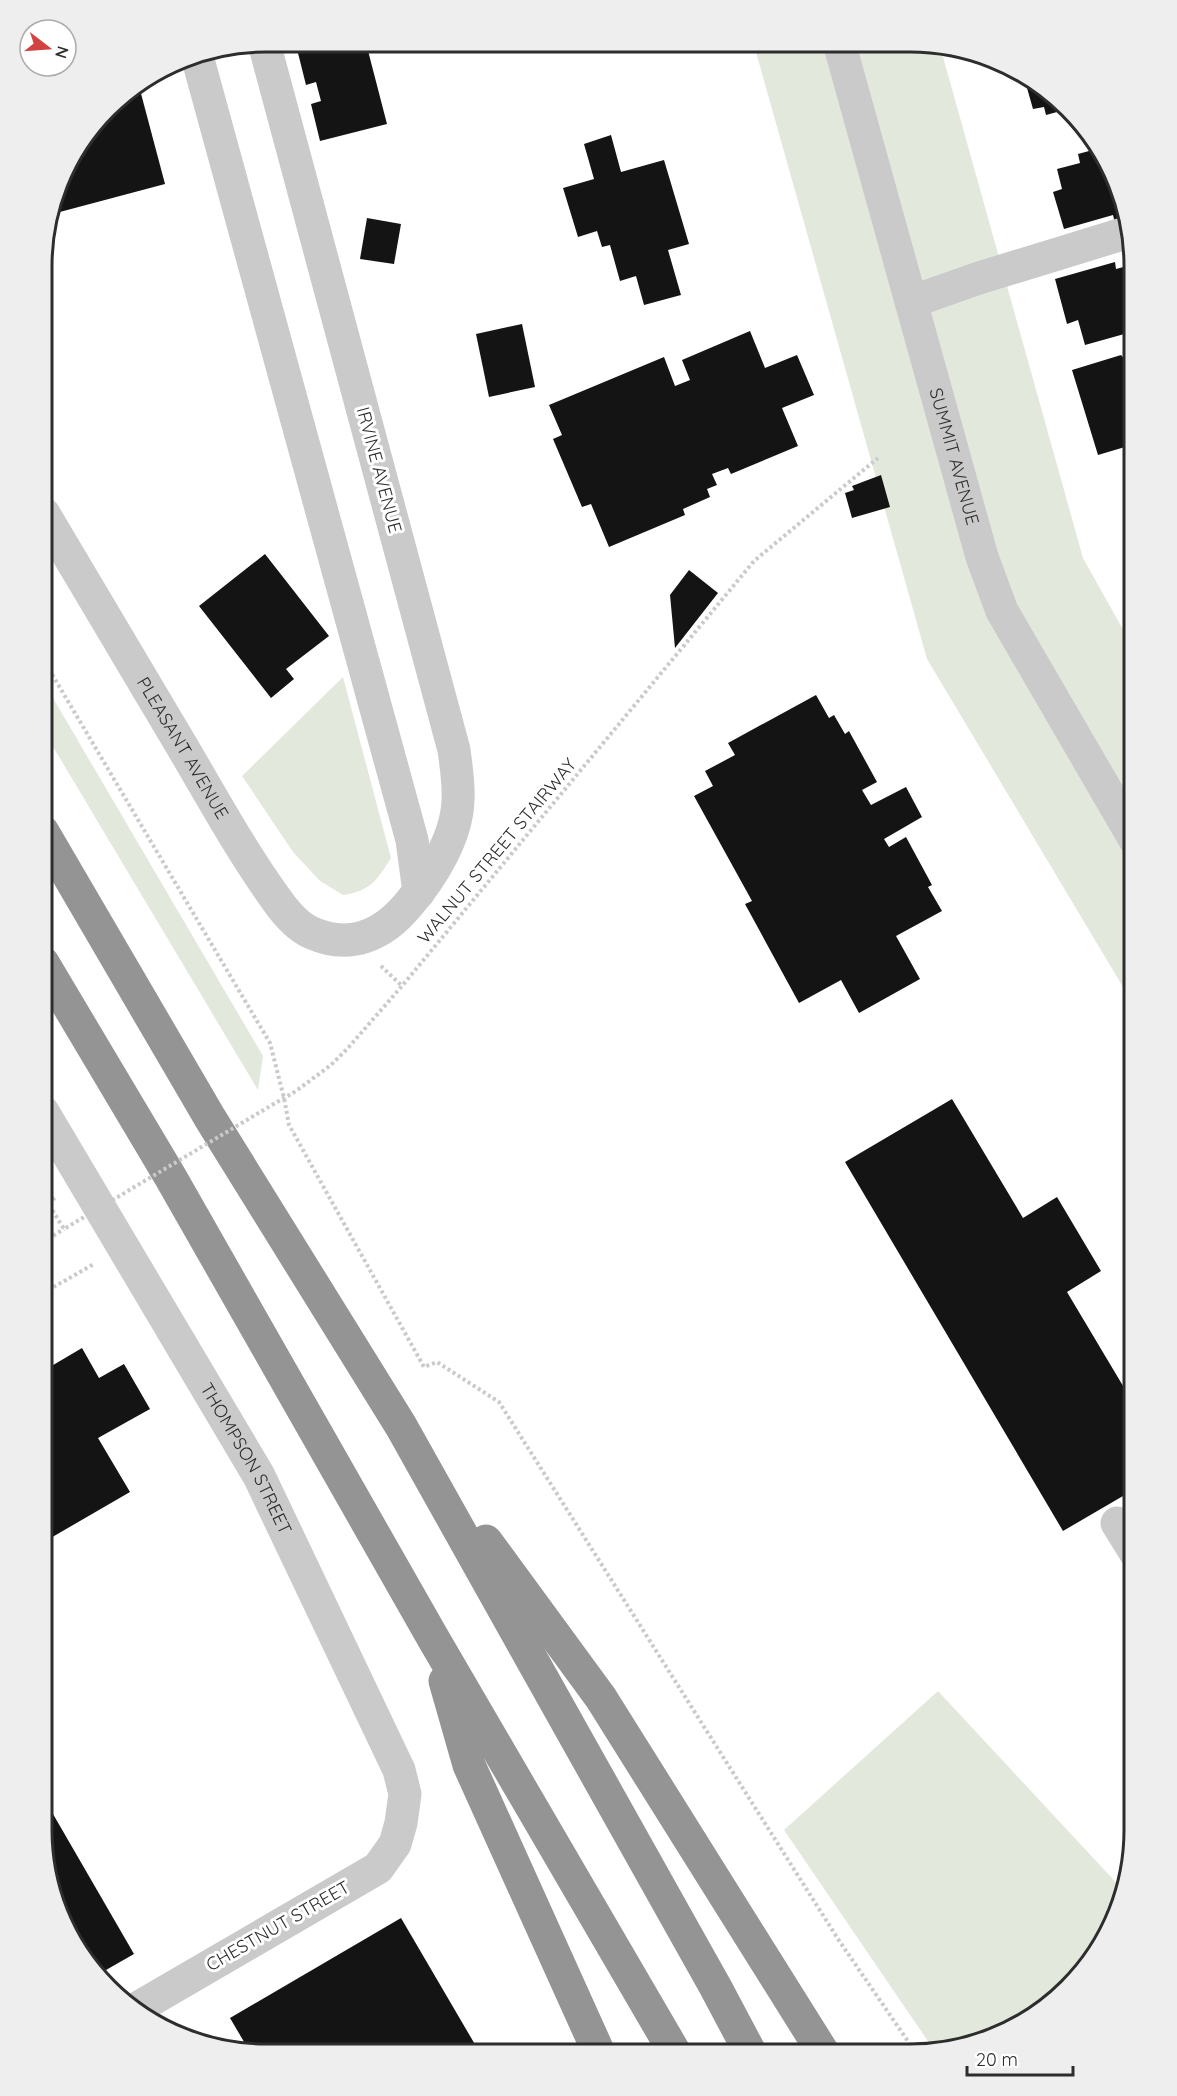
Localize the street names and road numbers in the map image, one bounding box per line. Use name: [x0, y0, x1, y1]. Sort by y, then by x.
street label: SUMMIT AVENUE: [925, 385, 985, 528]
street label: IRVINE AVENUE: [352, 404, 407, 535]
street label: PLEASANT AVENUE: [132, 672, 234, 823]
street label: WALNUT STREET STAIRWAY: [412, 753, 581, 948]
street label: THOMPSON STREET: [195, 1379, 297, 1538]
street label: CHESTNUT STREET: [202, 1875, 354, 1976]

